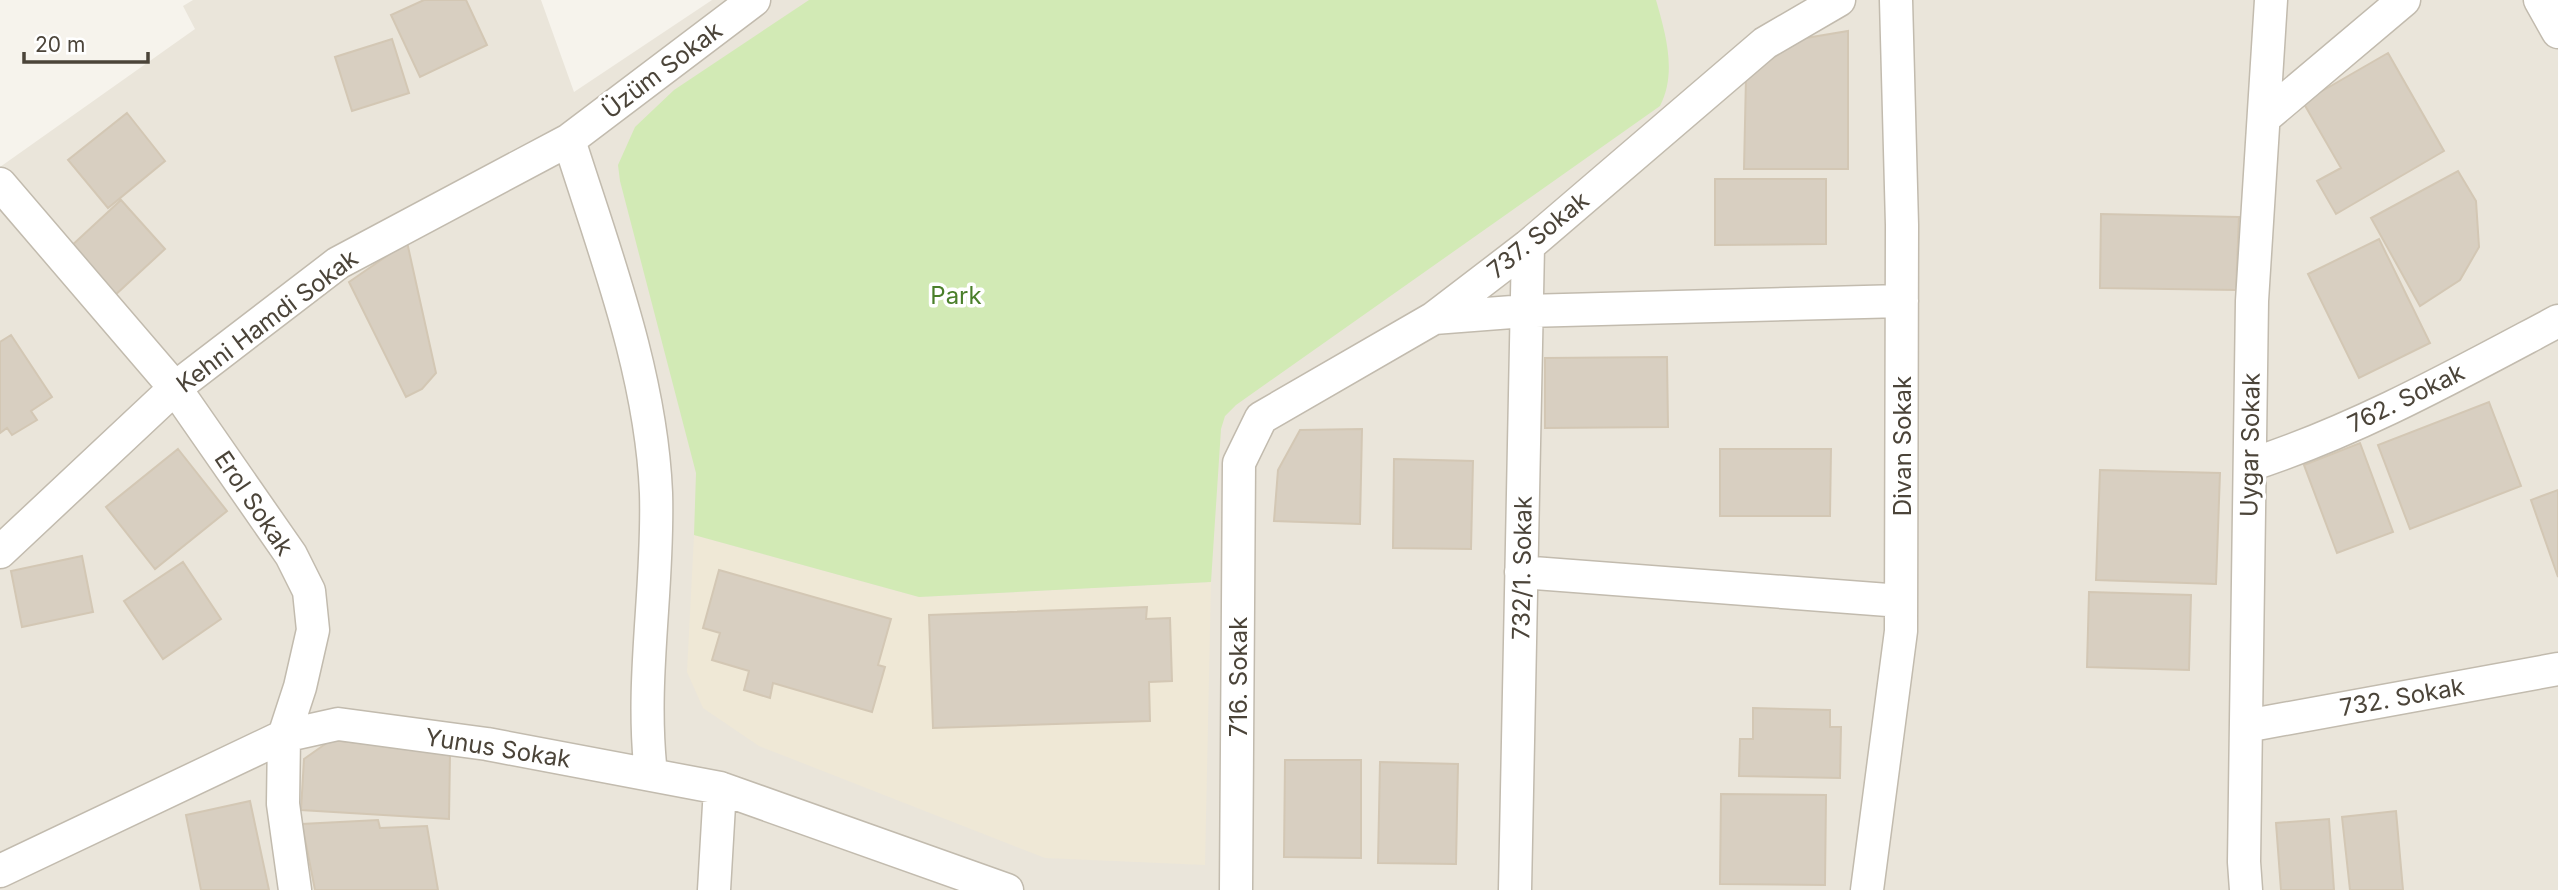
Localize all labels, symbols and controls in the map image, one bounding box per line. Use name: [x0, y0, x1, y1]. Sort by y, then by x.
street label: Üzüm Sokak: [596, 15, 728, 125]
scale bar: [24, 21, 149, 65]
text: 20 m: [35, 32, 85, 57]
street label: 737. Sokak: [1482, 185, 1594, 285]
street label: Kehni Hamdi Sokak: [171, 243, 363, 399]
park label: Park: [930, 281, 982, 310]
street label: 762. Sokak: [2343, 357, 2469, 439]
street label: Uygar Sokak: [2234, 373, 2266, 517]
street label: Divan Sokak: [1888, 376, 1917, 516]
street label: Erol Sokak: [209, 445, 299, 561]
street label: 732/1. Sokak: [1506, 496, 1538, 640]
street label: 716. Sokak: [1224, 617, 1253, 737]
street label: 732. Sokak: [2337, 672, 2467, 722]
street label: Yunus Sokak: [423, 722, 573, 774]

